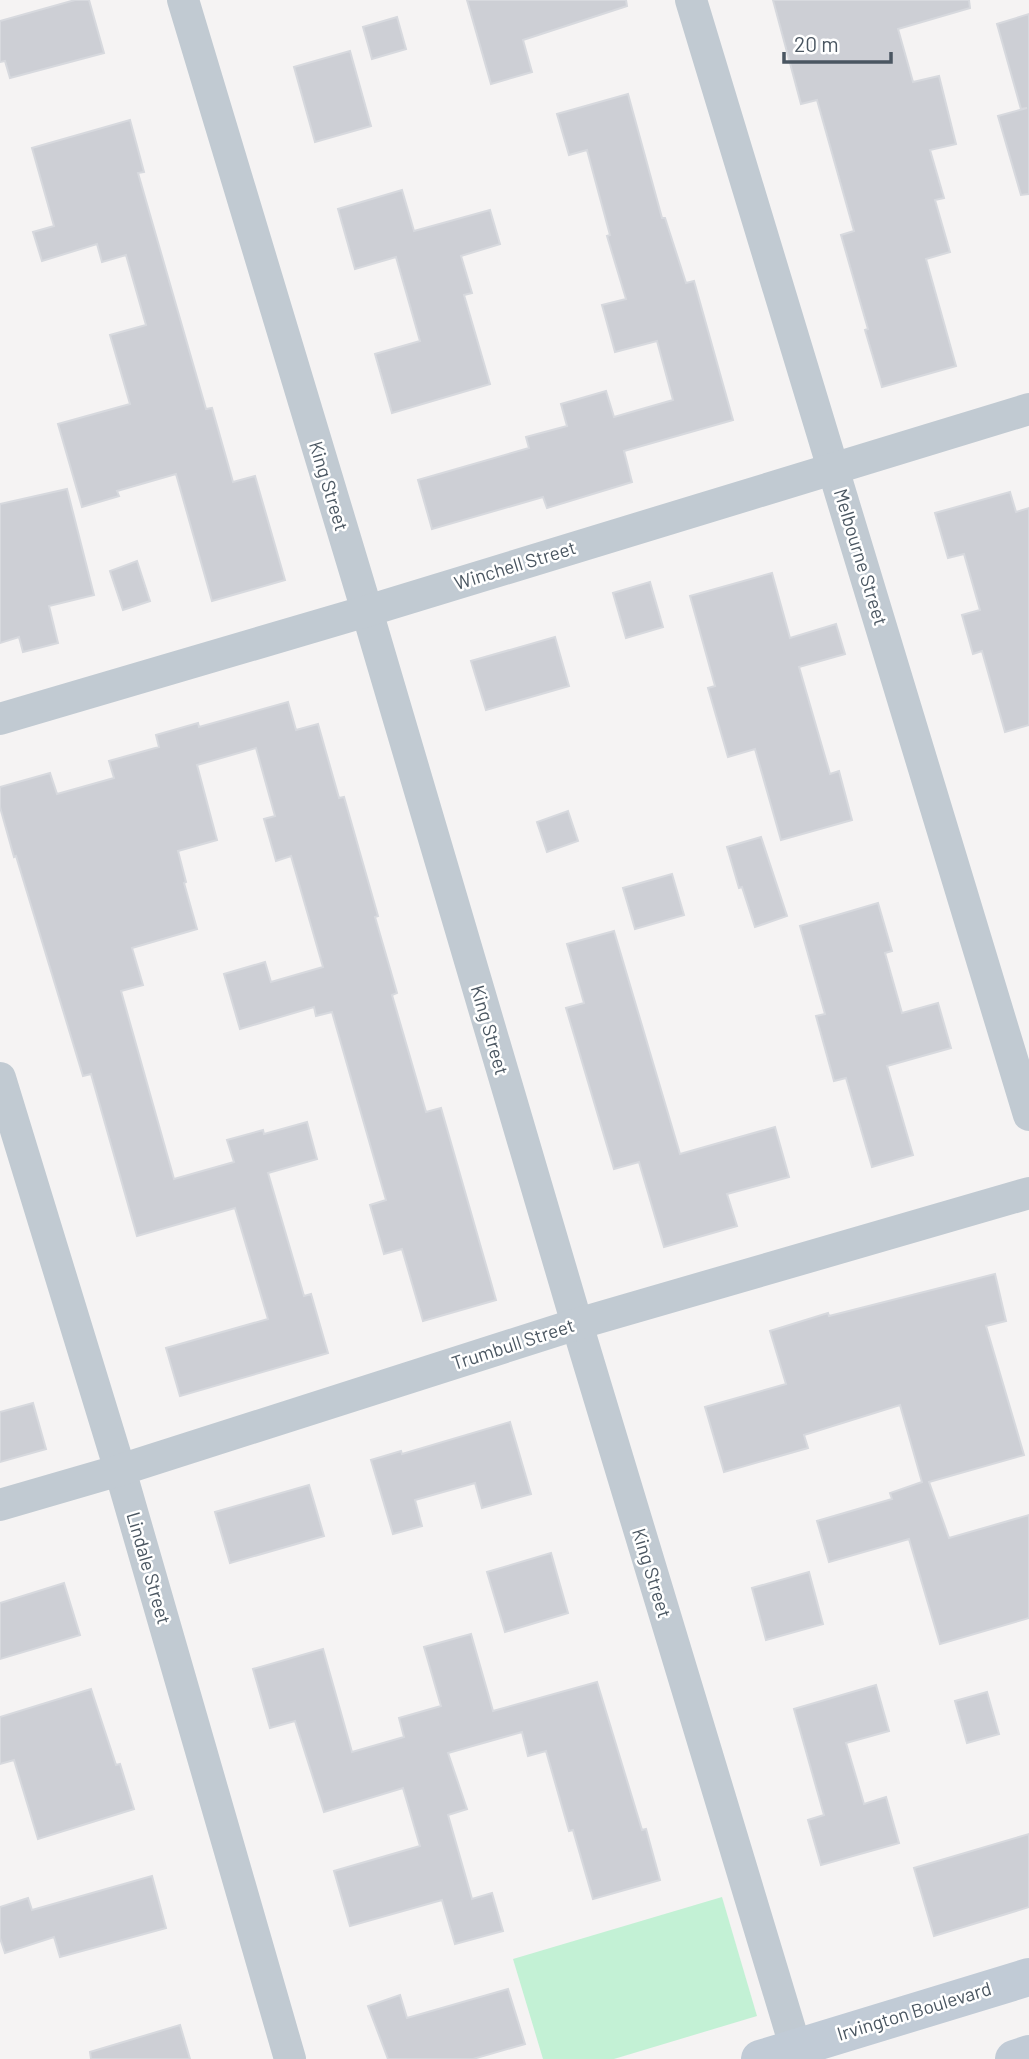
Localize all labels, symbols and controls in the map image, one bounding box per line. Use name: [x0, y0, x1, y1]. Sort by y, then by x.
scale bar: [784, 21, 891, 65]
text: 20 m: [794, 31, 839, 56]
street label: King Street: [305, 438, 354, 533]
street label: Melbourne Street: [830, 486, 893, 628]
street label: Winchell Street: [451, 535, 579, 594]
street label: King Street: [467, 982, 514, 1078]
street label: Trumbull Street: [449, 1313, 577, 1374]
street label: Lindale Street: [122, 1509, 177, 1627]
street label: King Street: [628, 1525, 677, 1620]
street label: Irvington Boulevard: [834, 1976, 994, 2045]

